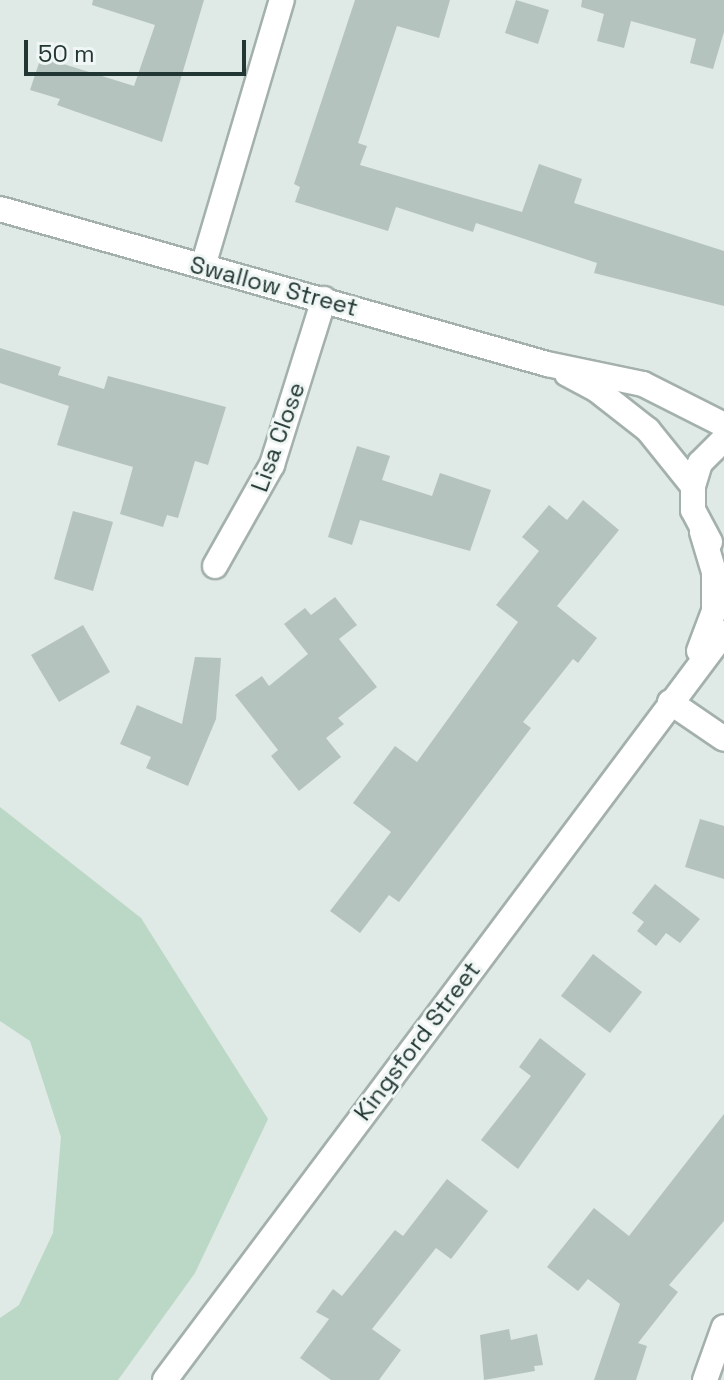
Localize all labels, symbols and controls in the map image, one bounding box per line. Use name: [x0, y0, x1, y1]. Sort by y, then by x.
scale bar: [28, 24, 250, 74]
text: 50 m: [38, 38, 95, 69]
street label: Swallow Street: [187, 250, 361, 322]
street label: Lisa Close: [245, 378, 311, 496]
street label: Kingsford Street: [348, 956, 486, 1126]

